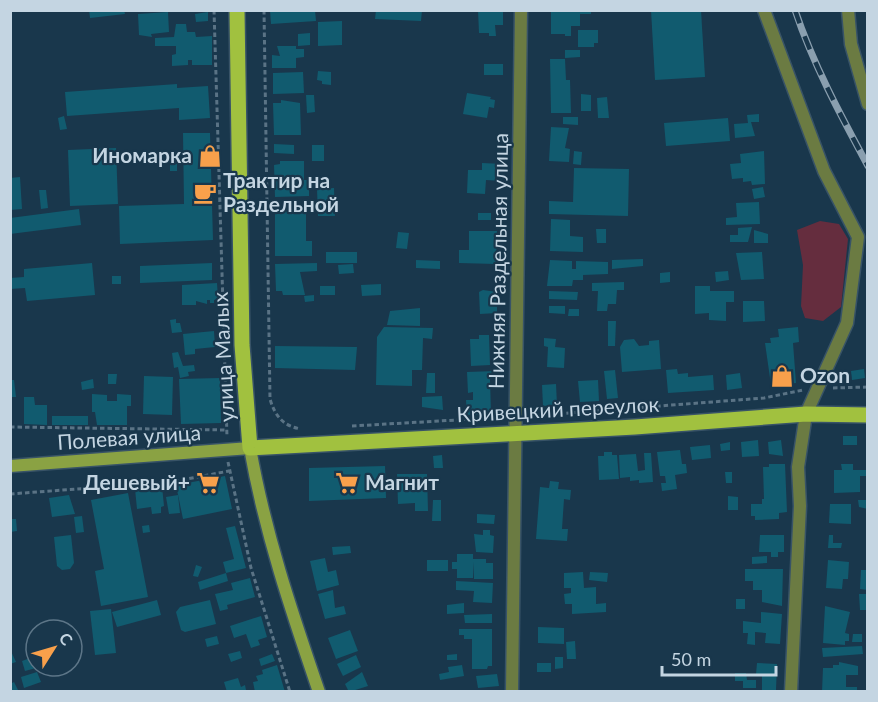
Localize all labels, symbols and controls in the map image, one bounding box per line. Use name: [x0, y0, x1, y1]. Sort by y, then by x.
street label: Нижняя Раздельная улица: [483, 133, 512, 389]
place label: Иномарка: [92, 142, 192, 167]
shop icon: Иномарка: [197, 143, 223, 169]
place label: Трактир на Раздельной: [223, 167, 339, 216]
cafe icon: Трактир на Раздельной: [192, 180, 218, 206]
street label: улица Малых: [207, 291, 238, 423]
place label: Ozon: [800, 362, 850, 387]
shop icon: Ozon: [769, 363, 795, 389]
street label: Кривецкий переулок: [456, 391, 660, 426]
street label: Полевая улица: [56, 419, 202, 454]
place label: Дешевый+: [83, 469, 190, 494]
place label: Магнит: [365, 469, 439, 494]
supermarket icon: Дешевый+: [195, 470, 221, 496]
supermarket icon: Магнит: [334, 470, 360, 496]
north arrow: [24, 618, 84, 678]
text: С: [56, 629, 77, 649]
scale bar: [662, 639, 776, 677]
text: 50 m: [671, 648, 711, 670]

